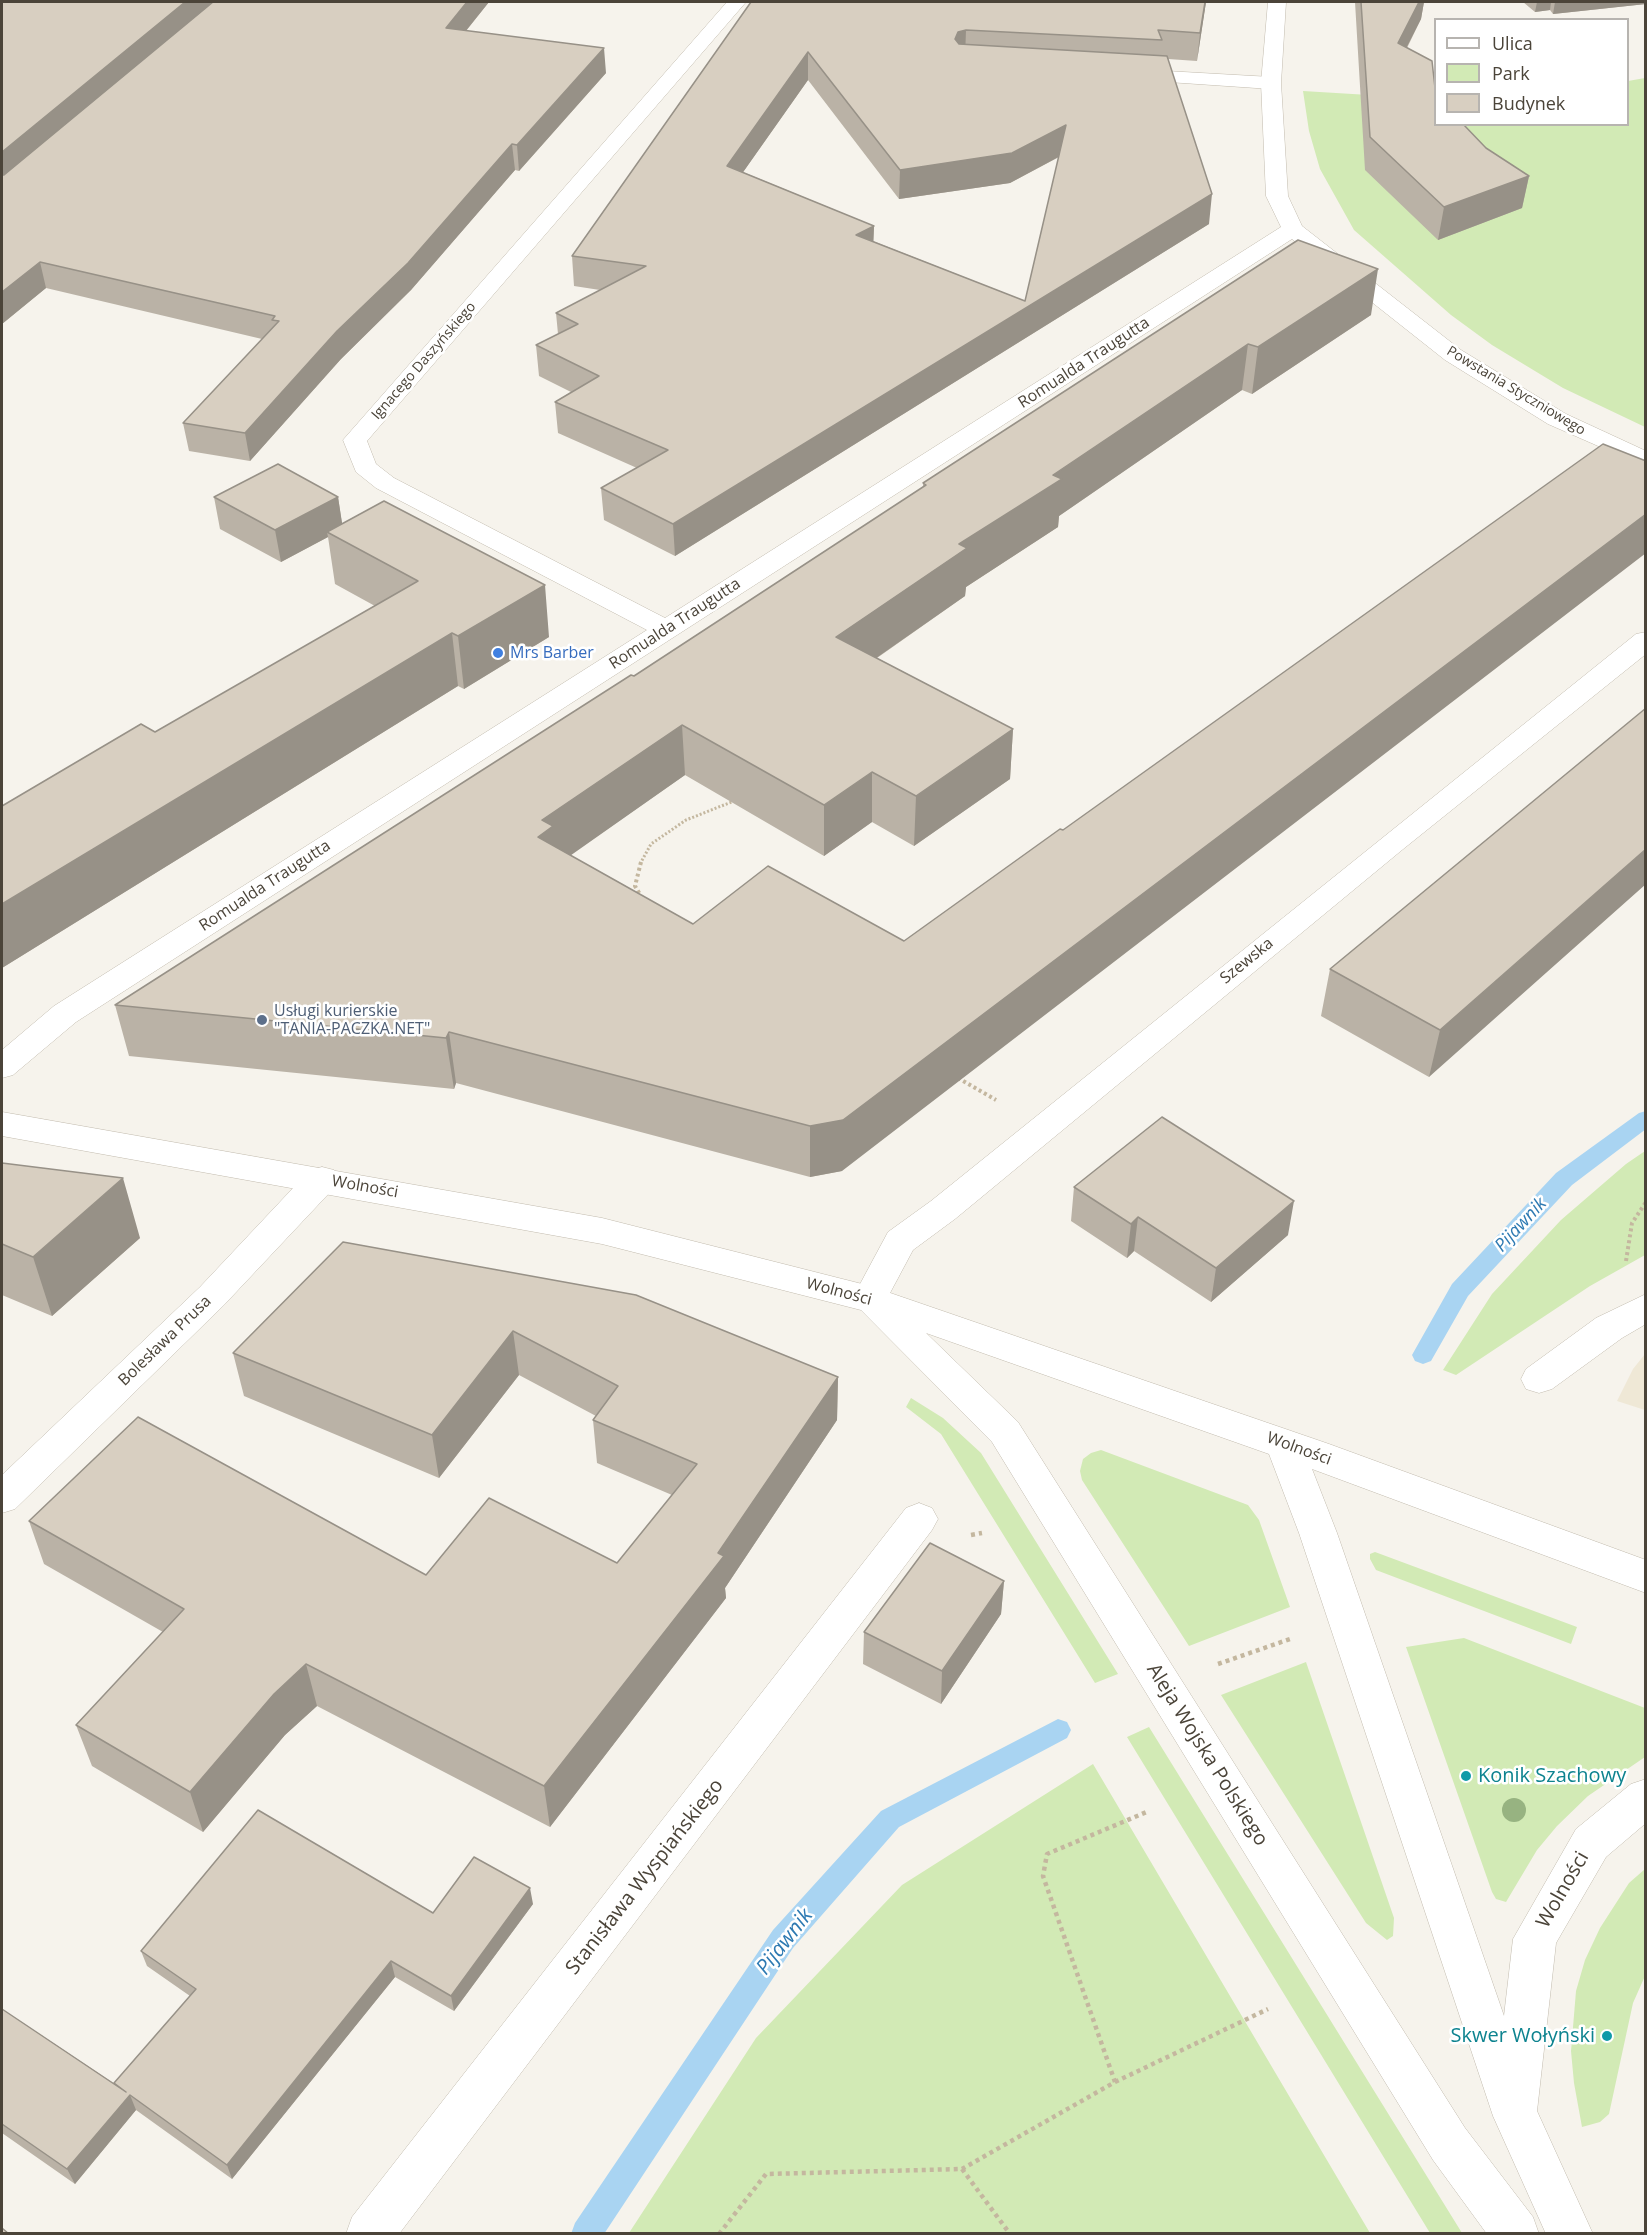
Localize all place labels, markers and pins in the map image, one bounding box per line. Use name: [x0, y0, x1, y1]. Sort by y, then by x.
place label: Mrs Barber: [510, 643, 594, 663]
marker: Mrs Barber: [491, 646, 505, 660]
place label: Usługi kurierskie "TANIA-PACZKA.NET": [274, 1001, 430, 1039]
marker: Usługi kurierskie "TANIA-PACZKA.NET": [255, 1013, 269, 1027]
place label: Konik Szachowy: [1478, 1764, 1626, 1788]
marker: Konik Szachowy: [1459, 1769, 1473, 1783]
place label: Skwer Wołyński: [1451, 2024, 1595, 2048]
marker: Skwer Wołyński: [1600, 2029, 1614, 2043]

